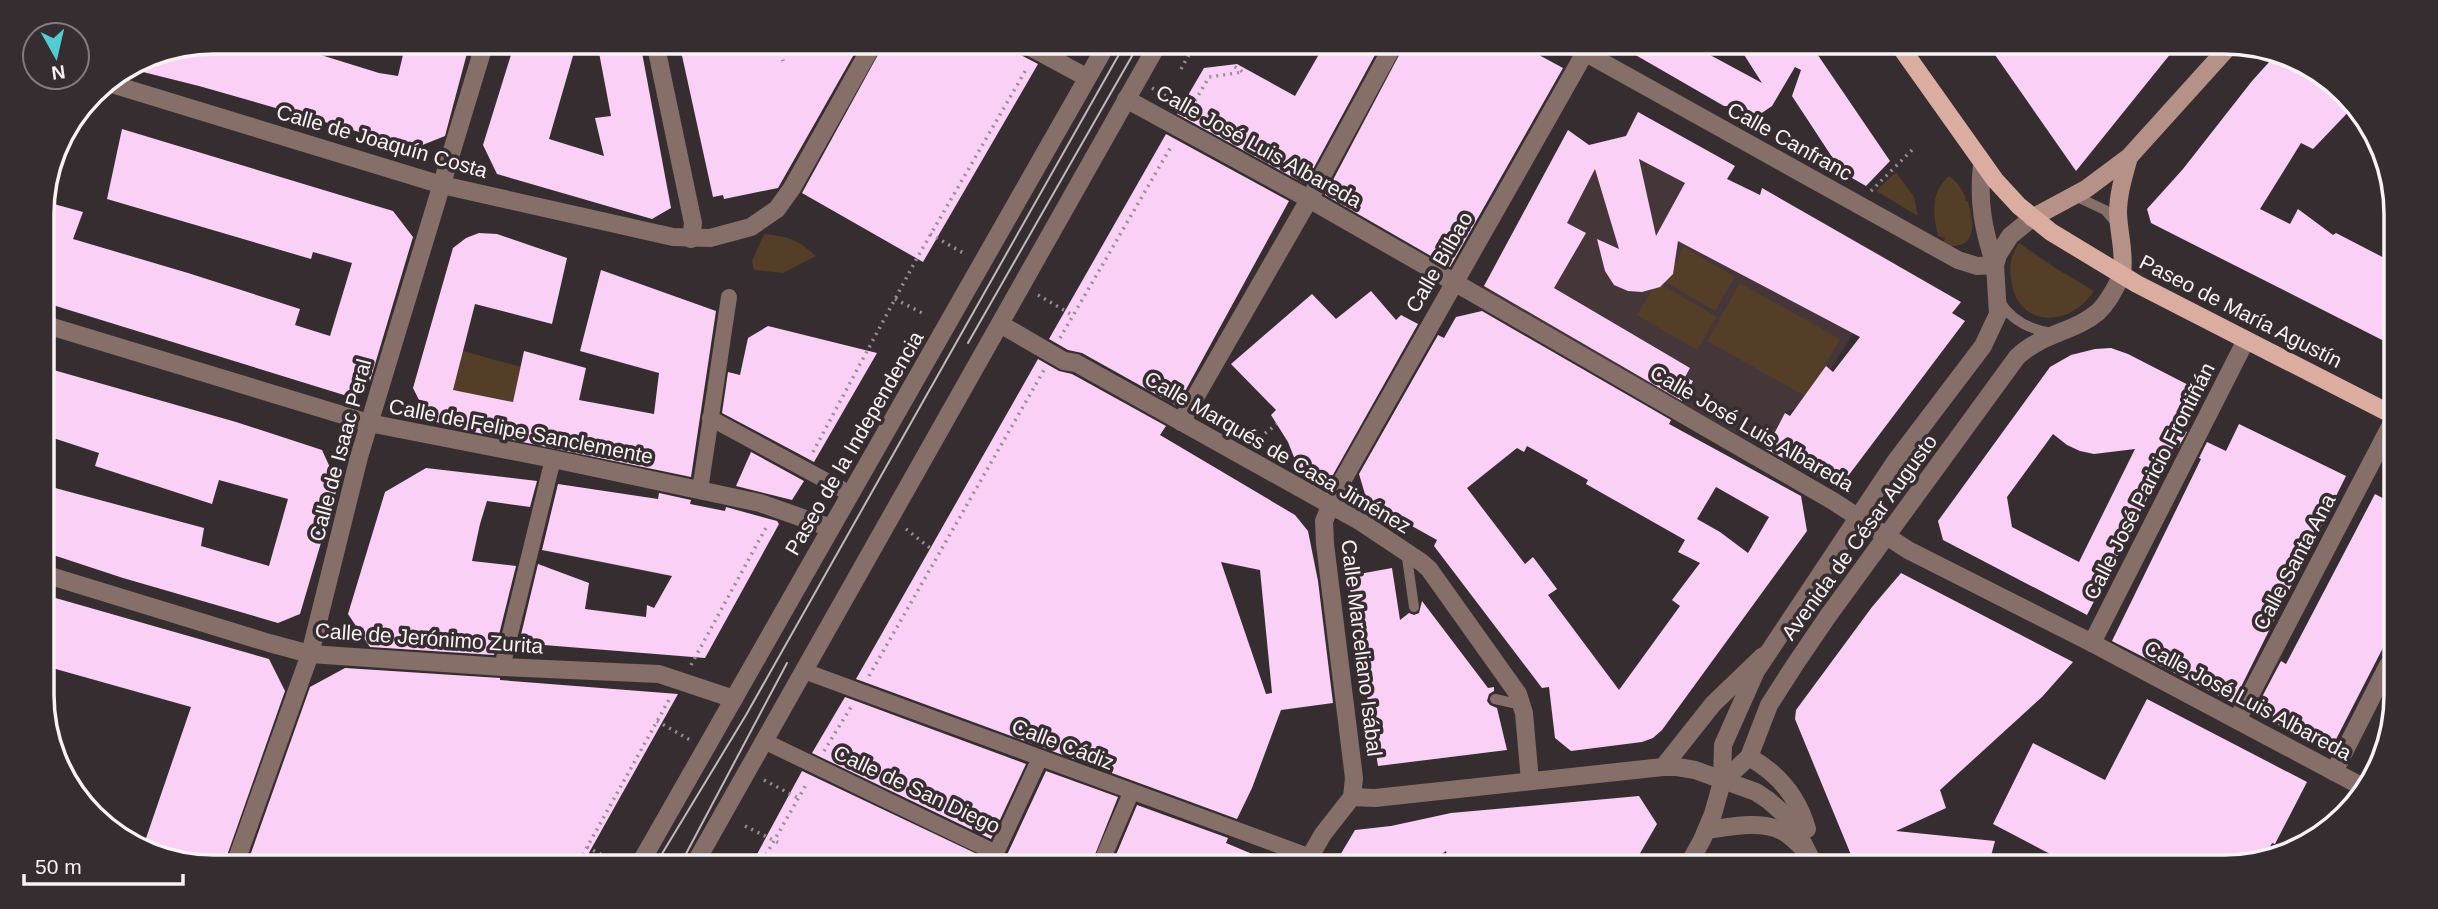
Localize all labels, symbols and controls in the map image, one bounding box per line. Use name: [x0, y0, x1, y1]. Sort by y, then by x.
north arrow: [21, 21, 91, 91]
text: N: [50, 61, 67, 84]
street label: Calle José Luis Albareda: [1152, 80, 1366, 212]
street label: Calle Canfranc: [1724, 97, 1856, 185]
street label: Calle de Joaquín Costa: [274, 100, 490, 182]
street label: Calle Bilbao: [1401, 208, 1477, 316]
street label: Paseo de María Agustín: [2136, 250, 2346, 372]
street label: Paseo de la Independencia: [780, 327, 928, 559]
street label: Calle de Isaac Peral: [305, 356, 375, 544]
street label: Calle José Paricio Frontiñán: [2079, 359, 2219, 603]
street label: Calle José Luis Albareda: [1646, 360, 1858, 496]
street label: Calle Marqués de Casa Jiménez: [1141, 366, 1415, 538]
street label: Calle de Felipe Sanclemente: [387, 394, 655, 468]
street label: Avenida de César Augusto: [1777, 430, 1941, 644]
street label: Calle Santa Ana: [2248, 490, 2340, 634]
street label: Calle Marceliano Isábal: [1337, 538, 1387, 758]
street label: Calle de Jerónimo Zurita: [314, 619, 544, 657]
street label: Calle José Luis Albareda: [2141, 636, 2356, 765]
street label: Calle Cádiz: [1009, 714, 1117, 774]
street label: Calle de San Diego: [830, 740, 1004, 838]
scale bar: [24, 842, 184, 886]
text: 50 m: [35, 855, 82, 878]

